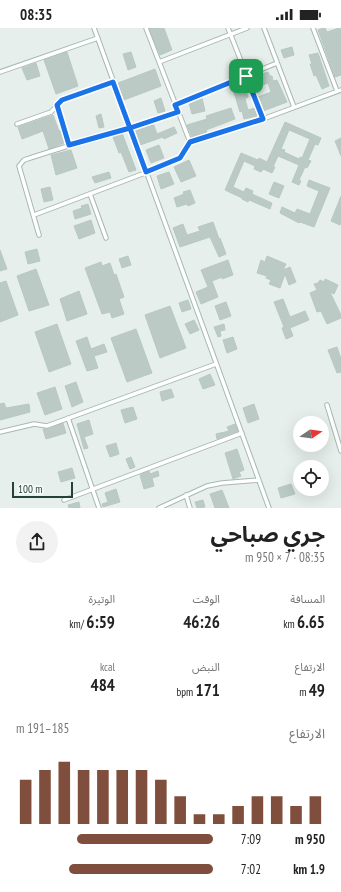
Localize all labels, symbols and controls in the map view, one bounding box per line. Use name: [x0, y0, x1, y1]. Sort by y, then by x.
text: 08:35: [20, 5, 52, 24]
pin: [229, 59, 263, 93]
icon: arrive: [235, 65, 257, 87]
north arrow: [293, 416, 329, 452]
map controls: [293, 416, 329, 496]
button: locate: [293, 460, 329, 496]
scale bar: [12, 480, 73, 499]
text: 100 m: [18, 482, 42, 496]
text: جري صباحي: [210, 520, 325, 548]
button: share: [16, 521, 58, 563]
text: 08:35 · 7 × 950 m: [245, 549, 325, 566]
text: الوتيرة: [89, 592, 115, 606]
text: الوقت: [192, 592, 220, 606]
text: المسافة: [290, 592, 325, 606]
text: 6:59: [86, 611, 115, 633]
text: 46:26: [183, 611, 220, 633]
text: 6.65: [297, 611, 325, 633]
text: /km: [69, 617, 86, 631]
text: km: [283, 617, 297, 631]
text: kcal: [100, 660, 115, 674]
text: النبض: [192, 660, 220, 674]
text: الارتفاع: [295, 660, 325, 674]
text: 484: [91, 674, 115, 696]
text: 171: [196, 679, 220, 701]
text: 49: [309, 679, 325, 701]
text: bpm: [177, 685, 196, 699]
text: m: [299, 685, 309, 699]
text: 185–191 m: [16, 720, 69, 737]
text: الارتفاع: [289, 725, 325, 742]
text: 7:09: [241, 831, 261, 848]
text: 950 m: [295, 831, 325, 848]
text: 7:02: [241, 861, 261, 878]
text: 1.9 km: [293, 861, 325, 878]

